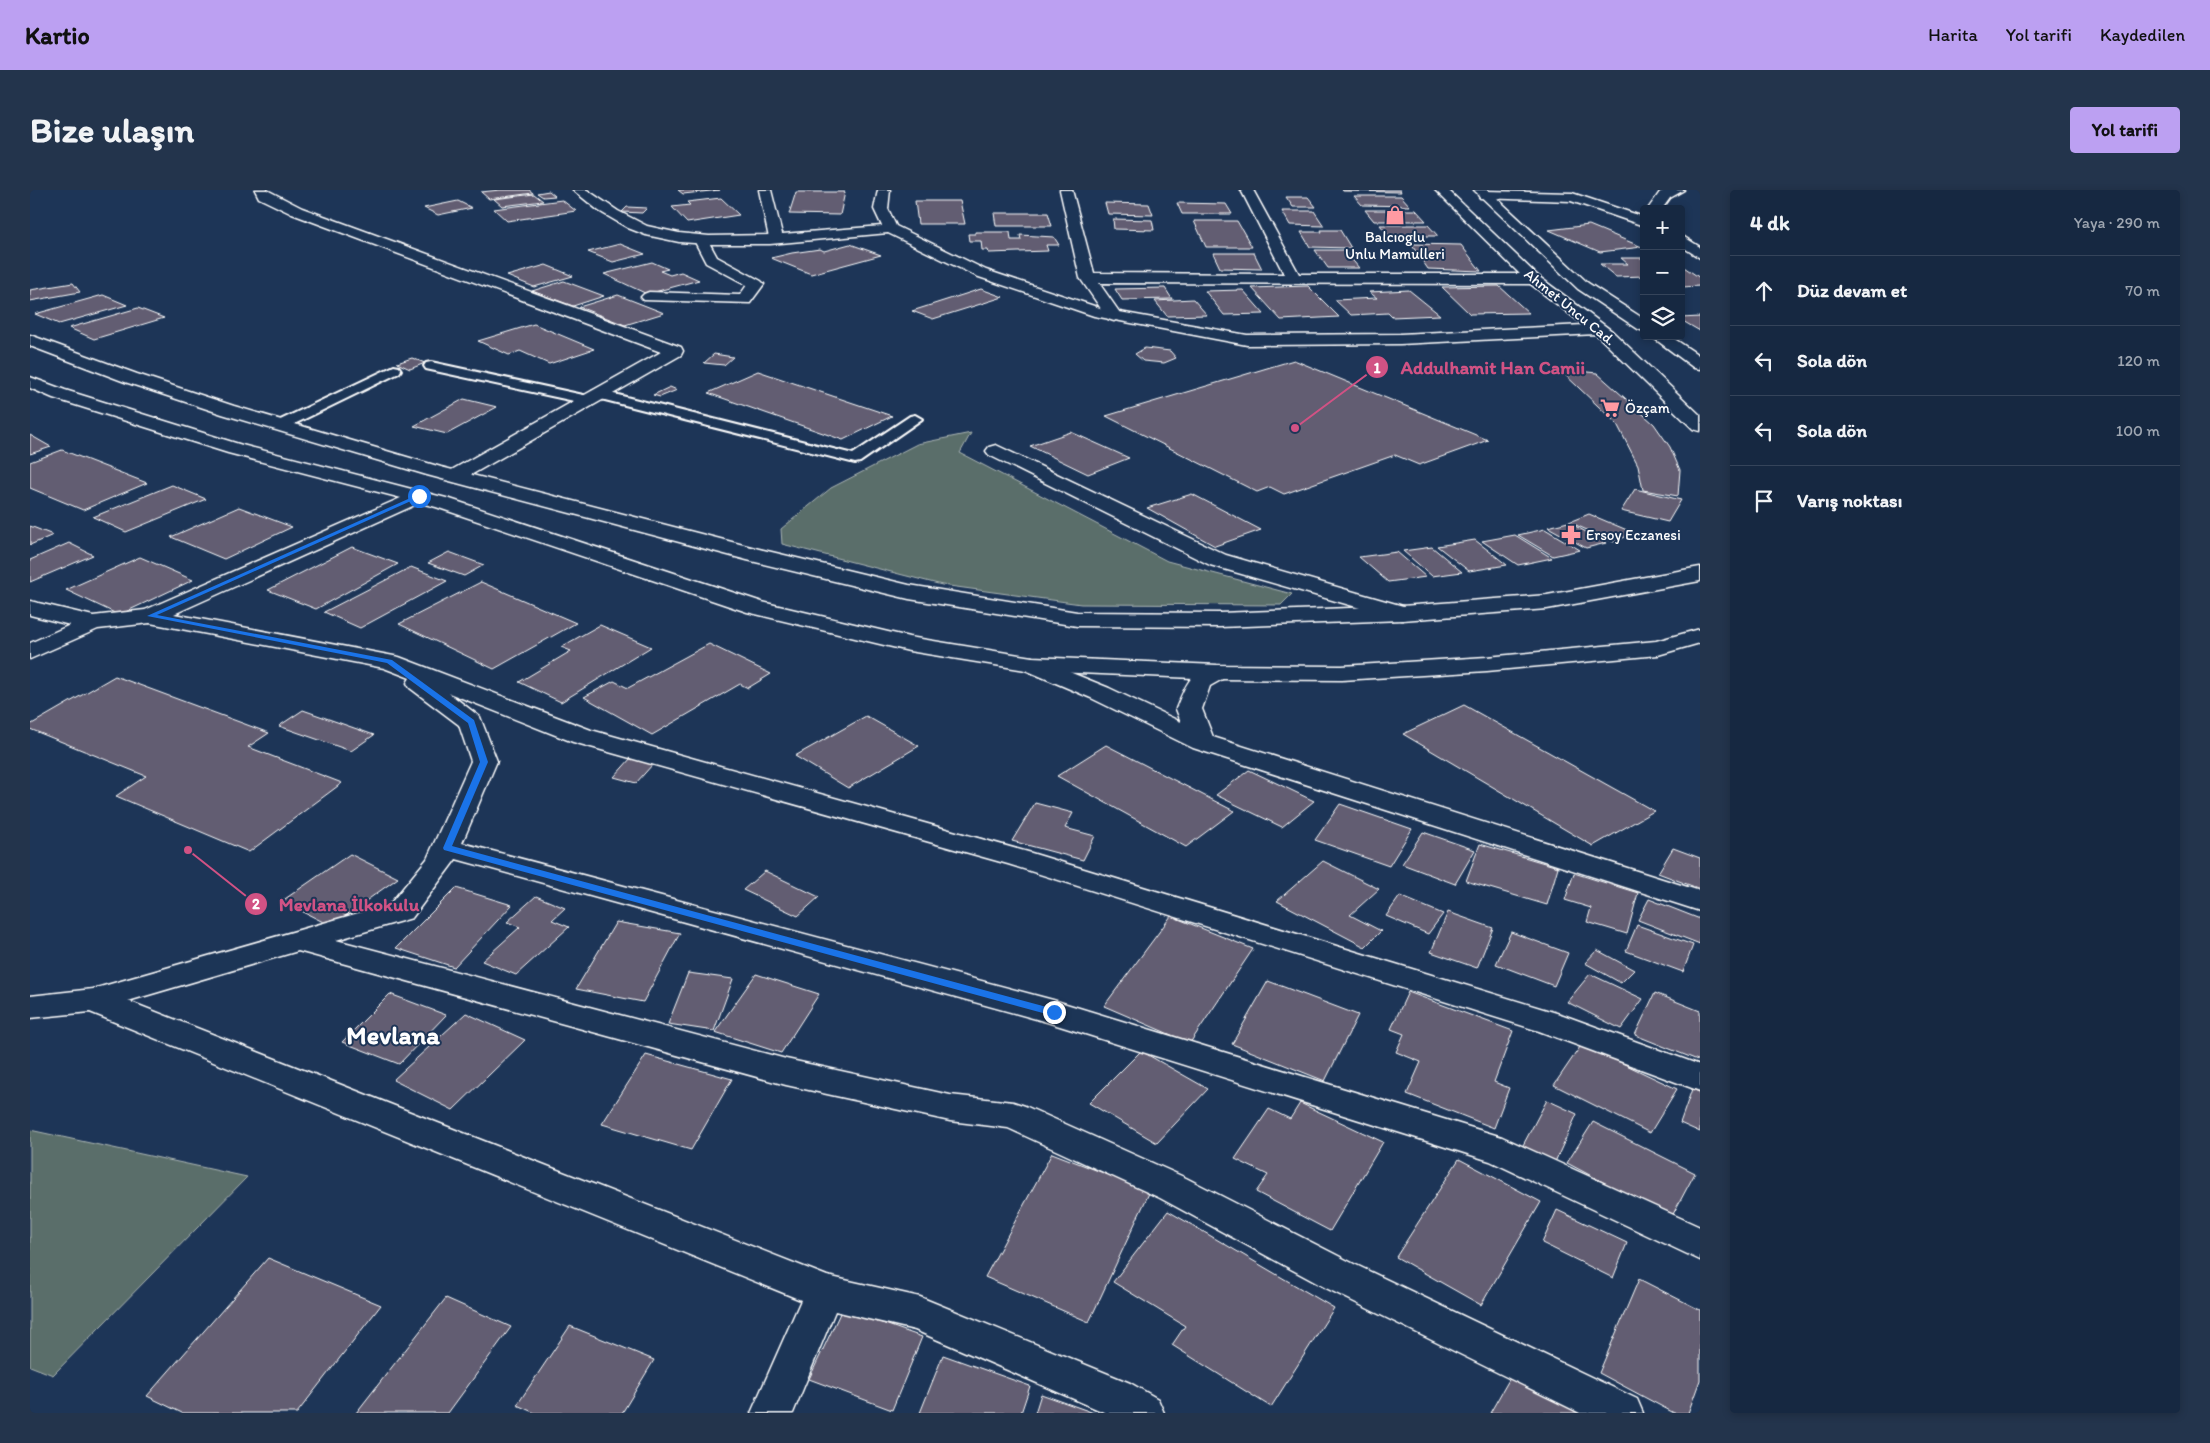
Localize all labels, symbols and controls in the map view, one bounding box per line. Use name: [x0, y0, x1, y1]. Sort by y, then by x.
text: Kartio: [25, 21, 90, 50]
text: Harita: [1928, 24, 1978, 46]
text: Yol tarifi: [2006, 24, 2072, 46]
text: Kaydedilen: [2100, 24, 2185, 46]
button: Yol tarifi: [2070, 107, 2180, 153]
text: Bize ulaşın: [30, 109, 194, 151]
shop icon: Balcıoglu Unlu Mamulleri: [1384, 204, 1406, 226]
map controls: [1640, 205, 1685, 340]
button: +: [1640, 205, 1685, 250]
text: 4 dk: [1750, 210, 1790, 235]
text: Yaya · 290 m: [2074, 213, 2160, 232]
place label: Balcıoglu Unlu Mamulleri: [1345, 228, 1445, 263]
button: −: [1640, 250, 1685, 295]
street label: Ahmet Uncu Cad.: [1521, 265, 1619, 349]
icon: ahead: [1750, 277, 1778, 305]
text: Düz devam et: [1797, 279, 1907, 302]
text: 70 m: [2125, 281, 2160, 300]
button: layers: [1640, 295, 1685, 340]
icon: left: [1750, 347, 1778, 375]
text: Sola dön: [1797, 349, 1867, 372]
callout: Addulhamit Han Camii: [1365, 350, 1595, 384]
text: 120 m: [2117, 351, 2160, 370]
text: Addulhamit Han Camii: [1400, 356, 1585, 379]
text: 1: [1374, 359, 1381, 377]
supermarket icon: Özçam: [1599, 397, 1621, 419]
place label: Özçam: [1625, 399, 1670, 417]
icon: left: [1750, 417, 1778, 445]
text: Sola dön: [1797, 419, 1867, 442]
text: 100 m: [2116, 421, 2160, 440]
route start: [408, 485, 431, 508]
icon: arrive: [1750, 487, 1778, 515]
text: Varış noktası: [1797, 489, 1902, 512]
pharmacy icon: Ersoy Eczanesi: [1560, 524, 1582, 546]
place label: Ersoy Eczanesi: [1586, 526, 1681, 544]
callout: Mevlana İlkokulu: [244, 887, 429, 921]
text: Mevlana İlkokulu: [279, 893, 420, 916]
text: 2: [252, 895, 260, 913]
route end: [1043, 1001, 1066, 1024]
district label: Mevlana: [346, 1019, 440, 1051]

